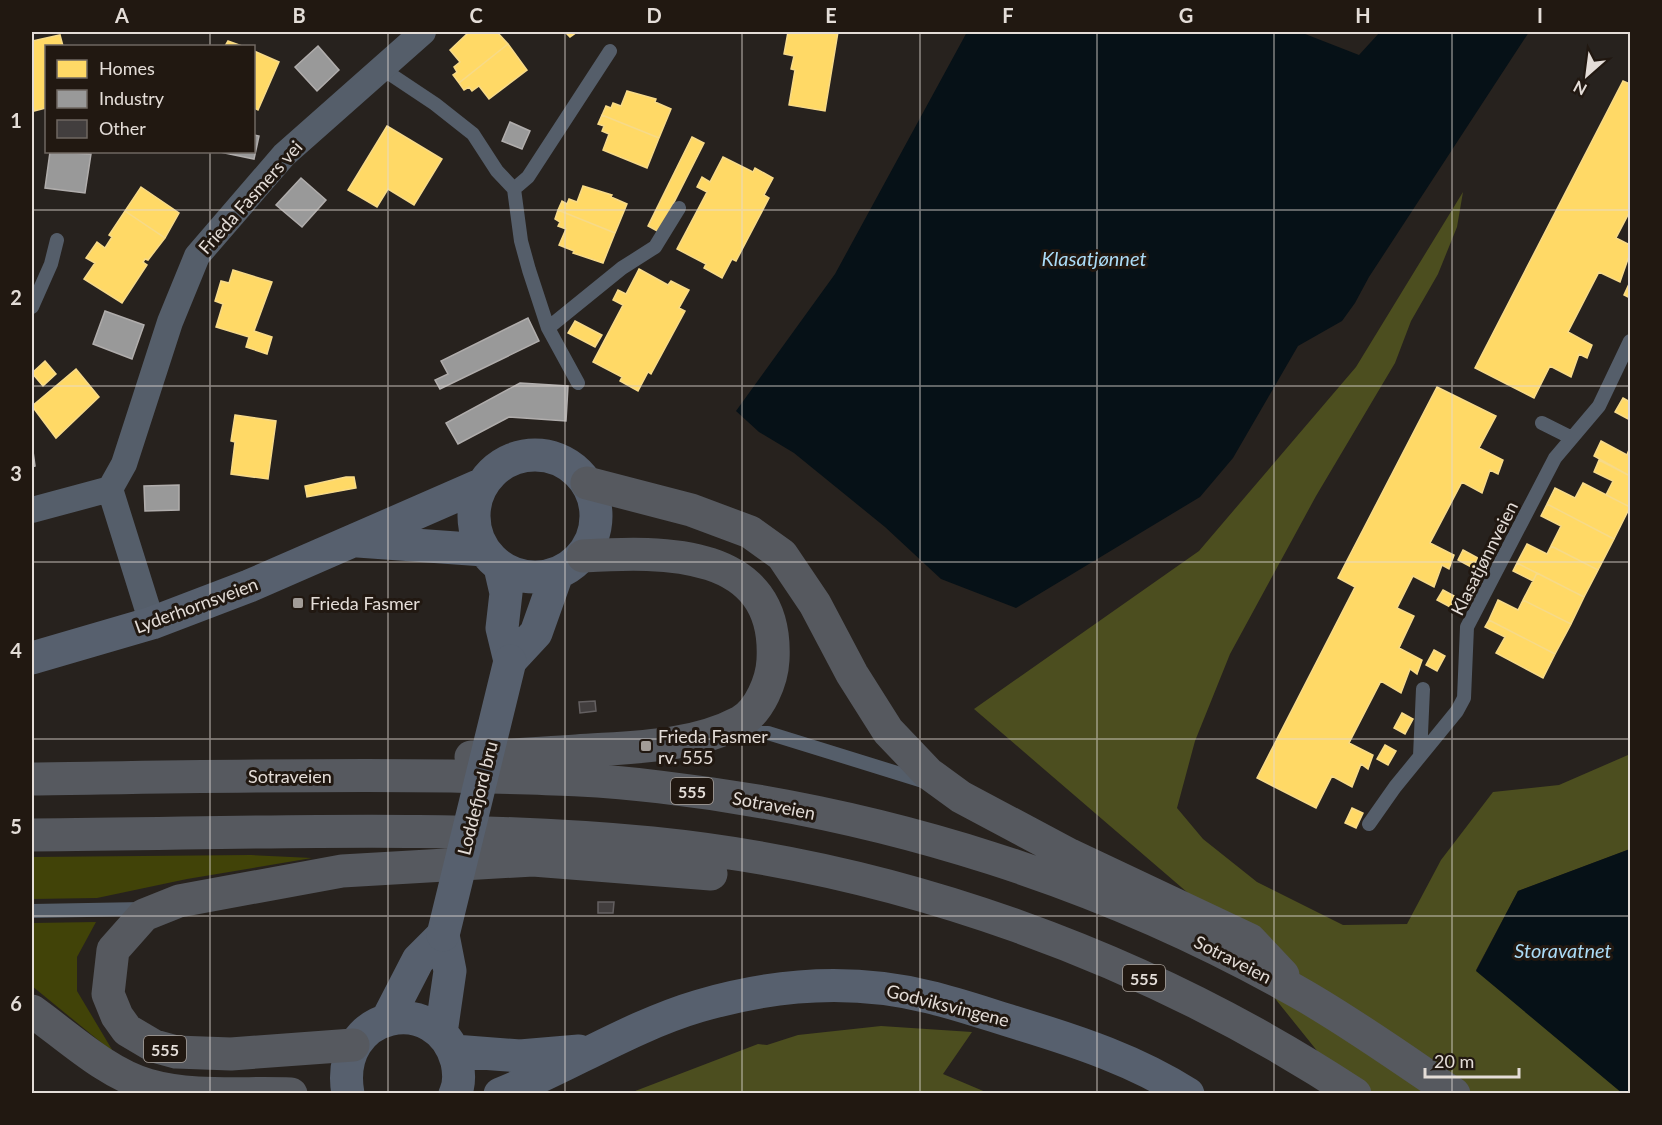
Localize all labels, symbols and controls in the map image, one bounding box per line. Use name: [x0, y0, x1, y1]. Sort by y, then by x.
text: A: [114, 3, 129, 27]
text: B: [292, 3, 306, 27]
text: C: [469, 3, 483, 27]
text: D: [646, 3, 662, 27]
text: E: [825, 3, 837, 27]
text: F: [1002, 3, 1014, 27]
text: G: [1179, 3, 1193, 27]
text: H: [1355, 3, 1371, 27]
text: I: [1537, 3, 1543, 27]
legend: [45, 45, 255, 153]
north arrow: [1557, 45, 1617, 105]
text: Homes: [99, 57, 155, 79]
text: N: [1570, 77, 1590, 100]
text: Industry: [99, 87, 165, 109]
text: 1: [10, 108, 22, 132]
text: Other: [99, 117, 146, 139]
street label: Frieda Fasmers vei: [193, 136, 307, 258]
water label: Klasatjønnet: [1041, 246, 1147, 270]
text: 2: [10, 285, 22, 309]
text: 3: [10, 461, 22, 485]
street label: Klasatjønnveien: [1446, 497, 1522, 619]
street label: Lyderhornsveien: [131, 572, 261, 638]
place label: Frieda Fasmer: [310, 592, 420, 614]
marker: Frieda Fasmer: [291, 596, 305, 610]
text: 4: [10, 638, 22, 662]
place label: Frieda Fasmer rv. 555: [658, 725, 768, 768]
street label: Loddefjord bru: [452, 739, 502, 857]
marker: Frieda Fasmer rv. 555: [639, 739, 653, 753]
street label: Sotraveien: [248, 765, 332, 787]
road number: 555: [671, 778, 713, 804]
street label: Sotraveien: [731, 786, 817, 824]
text: 5: [10, 814, 22, 838]
street label: Sotraveien: [1191, 930, 1275, 988]
water label: Storavatnet: [1514, 938, 1612, 962]
road number: 555: [1123, 965, 1165, 991]
street label: Godviksvingene: [884, 979, 1012, 1031]
text: 6: [10, 991, 22, 1015]
road number: 555: [144, 1036, 186, 1062]
scale bar: [1425, 1041, 1520, 1079]
text: 20 m: [1434, 1050, 1474, 1072]

